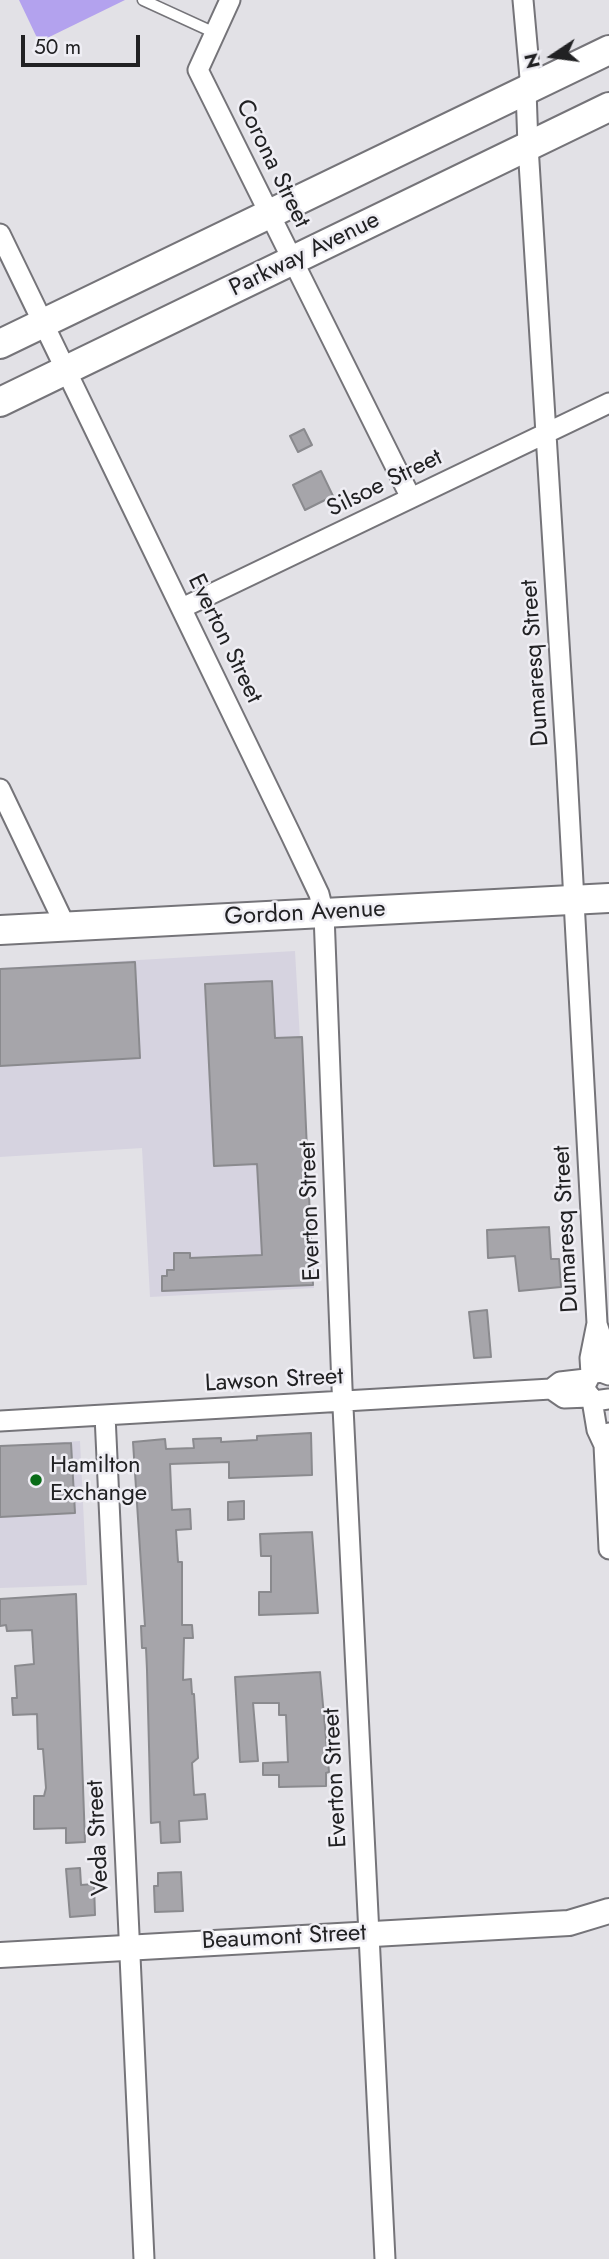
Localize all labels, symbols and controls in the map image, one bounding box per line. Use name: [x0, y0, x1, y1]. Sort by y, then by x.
scale bar: [24, 21, 144, 65]
north arrow: [518, 21, 588, 91]
text: 50 m: [34, 32, 81, 62]
text: N: [517, 50, 547, 71]
street label: Corona Street: [229, 95, 315, 233]
street label: Parkway Avenue: [225, 206, 385, 304]
street label: Silsoe Street: [323, 444, 447, 524]
street label: Everton Street: [180, 570, 268, 708]
street label: Dumaresq Street: [516, 579, 556, 747]
street label: Gordon Avenue: [224, 895, 386, 933]
street label: Everton Street: [294, 1141, 328, 1281]
street label: Dumaresq Street: [548, 1145, 586, 1313]
street label: Lawson Street: [204, 1363, 344, 1399]
place label: Hamilton Exchange: [50, 1452, 147, 1508]
marker: Hamilton Exchange: [28, 1472, 44, 1488]
street label: Everton Street: [318, 1707, 354, 1849]
street label: Veda Street: [82, 1779, 116, 1897]
street label: Beaumont Street: [201, 1919, 367, 1957]

